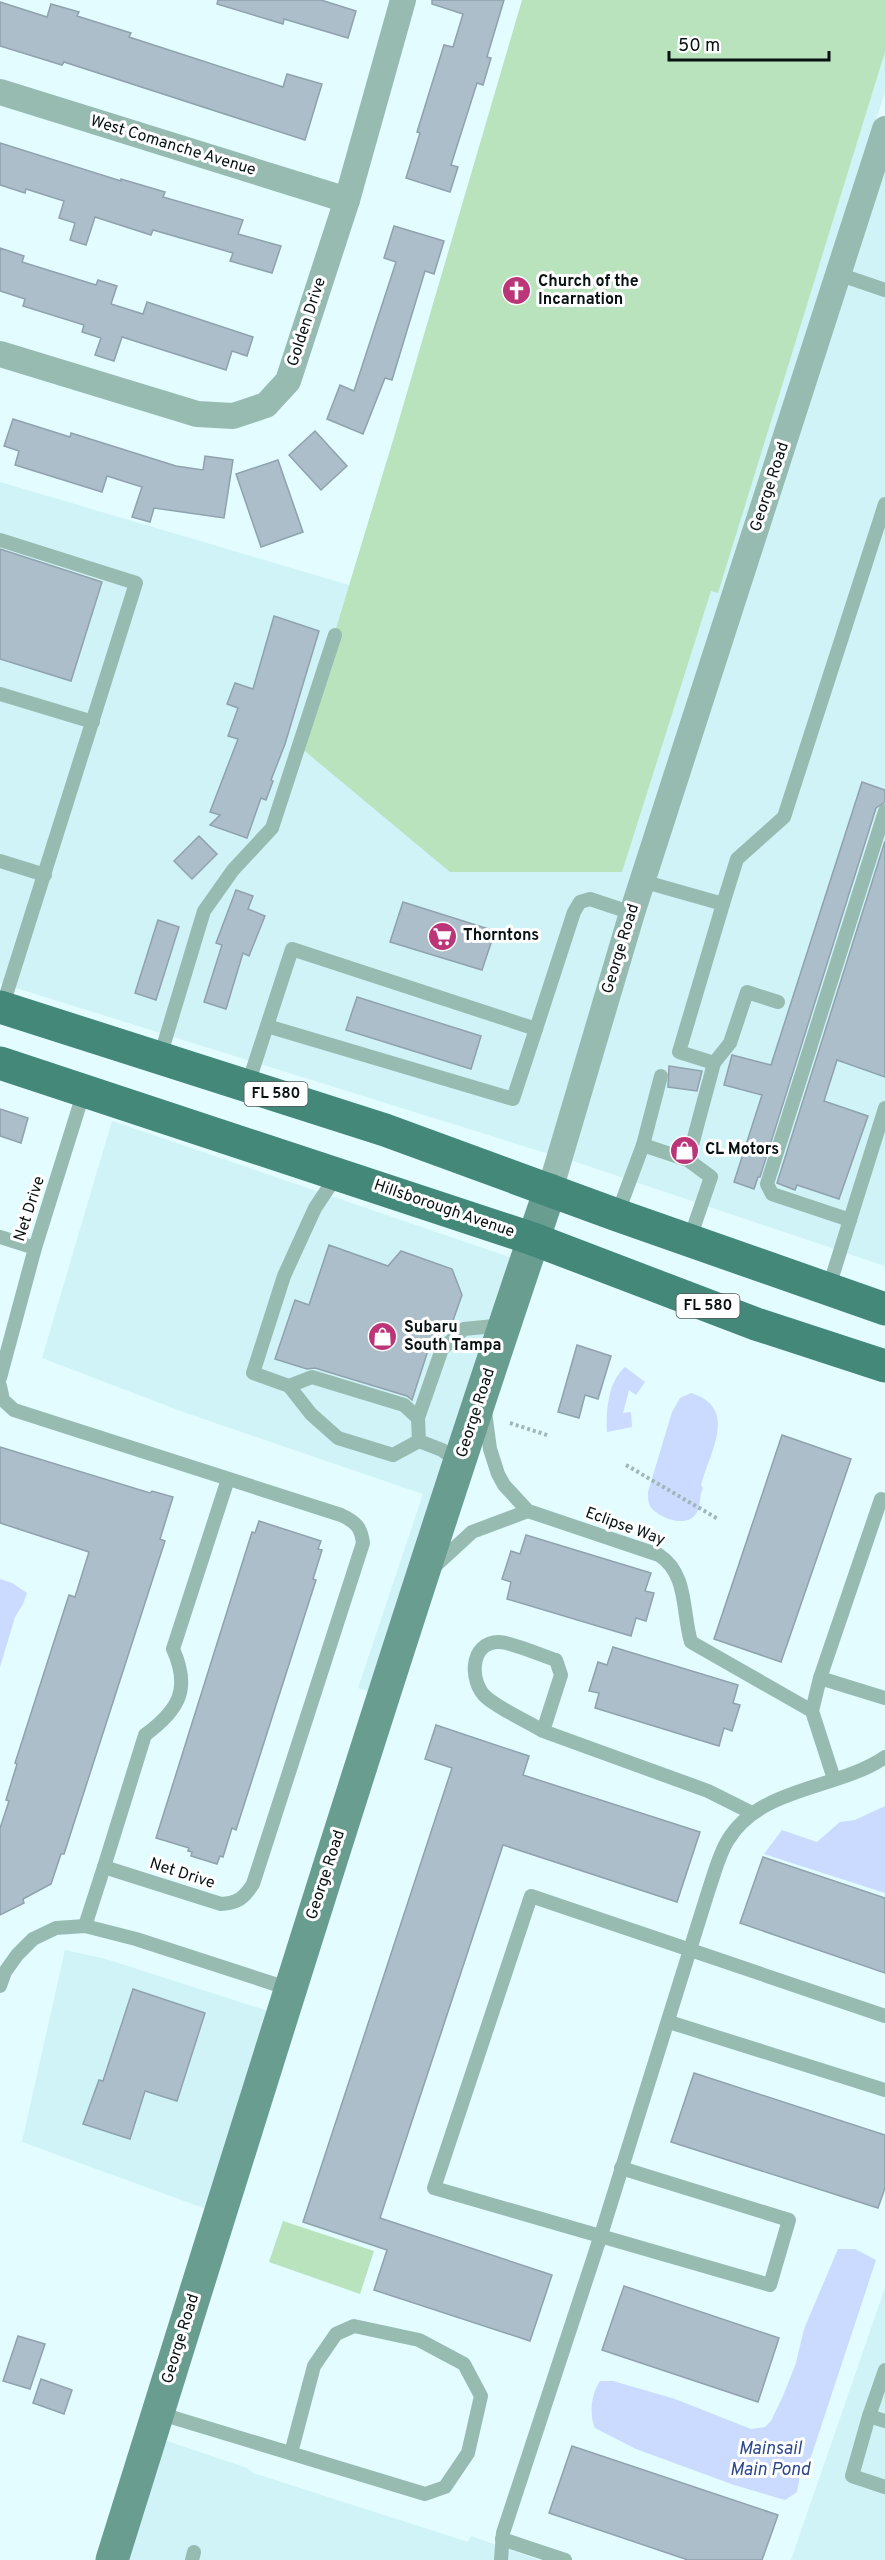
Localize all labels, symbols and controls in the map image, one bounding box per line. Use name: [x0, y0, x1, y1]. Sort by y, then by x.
scale bar: [669, 24, 830, 62]
text: 50 m: [678, 35, 720, 58]
street label: West Comanche Avenue: [88, 111, 258, 181]
place label: Church of the Incarnation: [538, 272, 639, 310]
street label: Golden Drive: [283, 275, 331, 369]
church icon: Church of the Incarnation: [501, 275, 533, 307]
street label: George Road: [746, 440, 794, 534]
street label: George Road: [598, 902, 644, 996]
supermarket icon: Thorntons: [426, 920, 458, 952]
place label: Thorntons: [463, 926, 539, 946]
road number: FL 580: [244, 1082, 308, 1106]
shop icon: CL Motors: [668, 1134, 700, 1166]
place label: CL Motors: [705, 1140, 779, 1160]
street label: Net Drive: [10, 1174, 50, 1244]
street label: Hillsborough Avenue: [371, 1176, 517, 1242]
road number: FL 580: [676, 1294, 740, 1318]
place label: Subaru South Tampa: [404, 1318, 501, 1356]
shop icon: Subaru South Tampa: [367, 1321, 399, 1353]
street label: George Road: [452, 1366, 500, 1460]
street label: Eclipse Way: [582, 1503, 668, 1551]
street label: George Road: [302, 1828, 350, 1922]
street label: Net Drive: [147, 1854, 217, 1894]
street label: George Road: [158, 2292, 204, 2386]
water label: Mainsail Main Pond: [730, 2438, 811, 2482]

